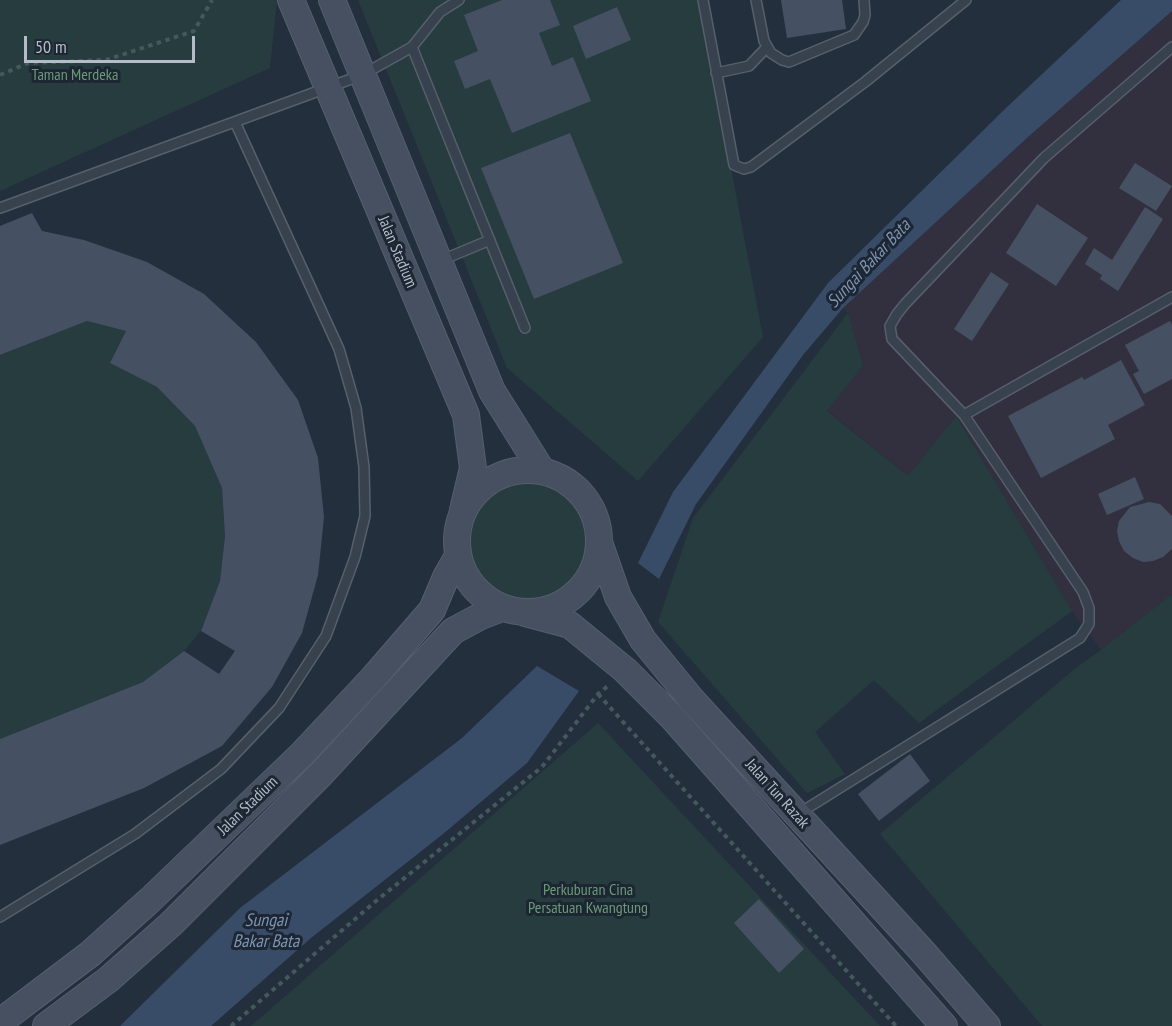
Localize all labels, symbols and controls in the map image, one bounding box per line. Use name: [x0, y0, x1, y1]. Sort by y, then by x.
scale bar: [27, 24, 198, 62]
text: 50 m: [35, 35, 67, 58]
park label: Taman Merdeka: [32, 65, 118, 85]
street label: Jalan Stadium: [373, 213, 421, 291]
water label: Sungai Bakar Bata: [823, 215, 915, 313]
street label: Jalan Tun Razak: [741, 755, 813, 833]
street label: Jalan Stadium: [214, 773, 282, 839]
park label: Perkuburan Cina Persatuan Kwangtung: [528, 880, 648, 918]
water label: Sungai Bakar Bata: [233, 910, 299, 952]

